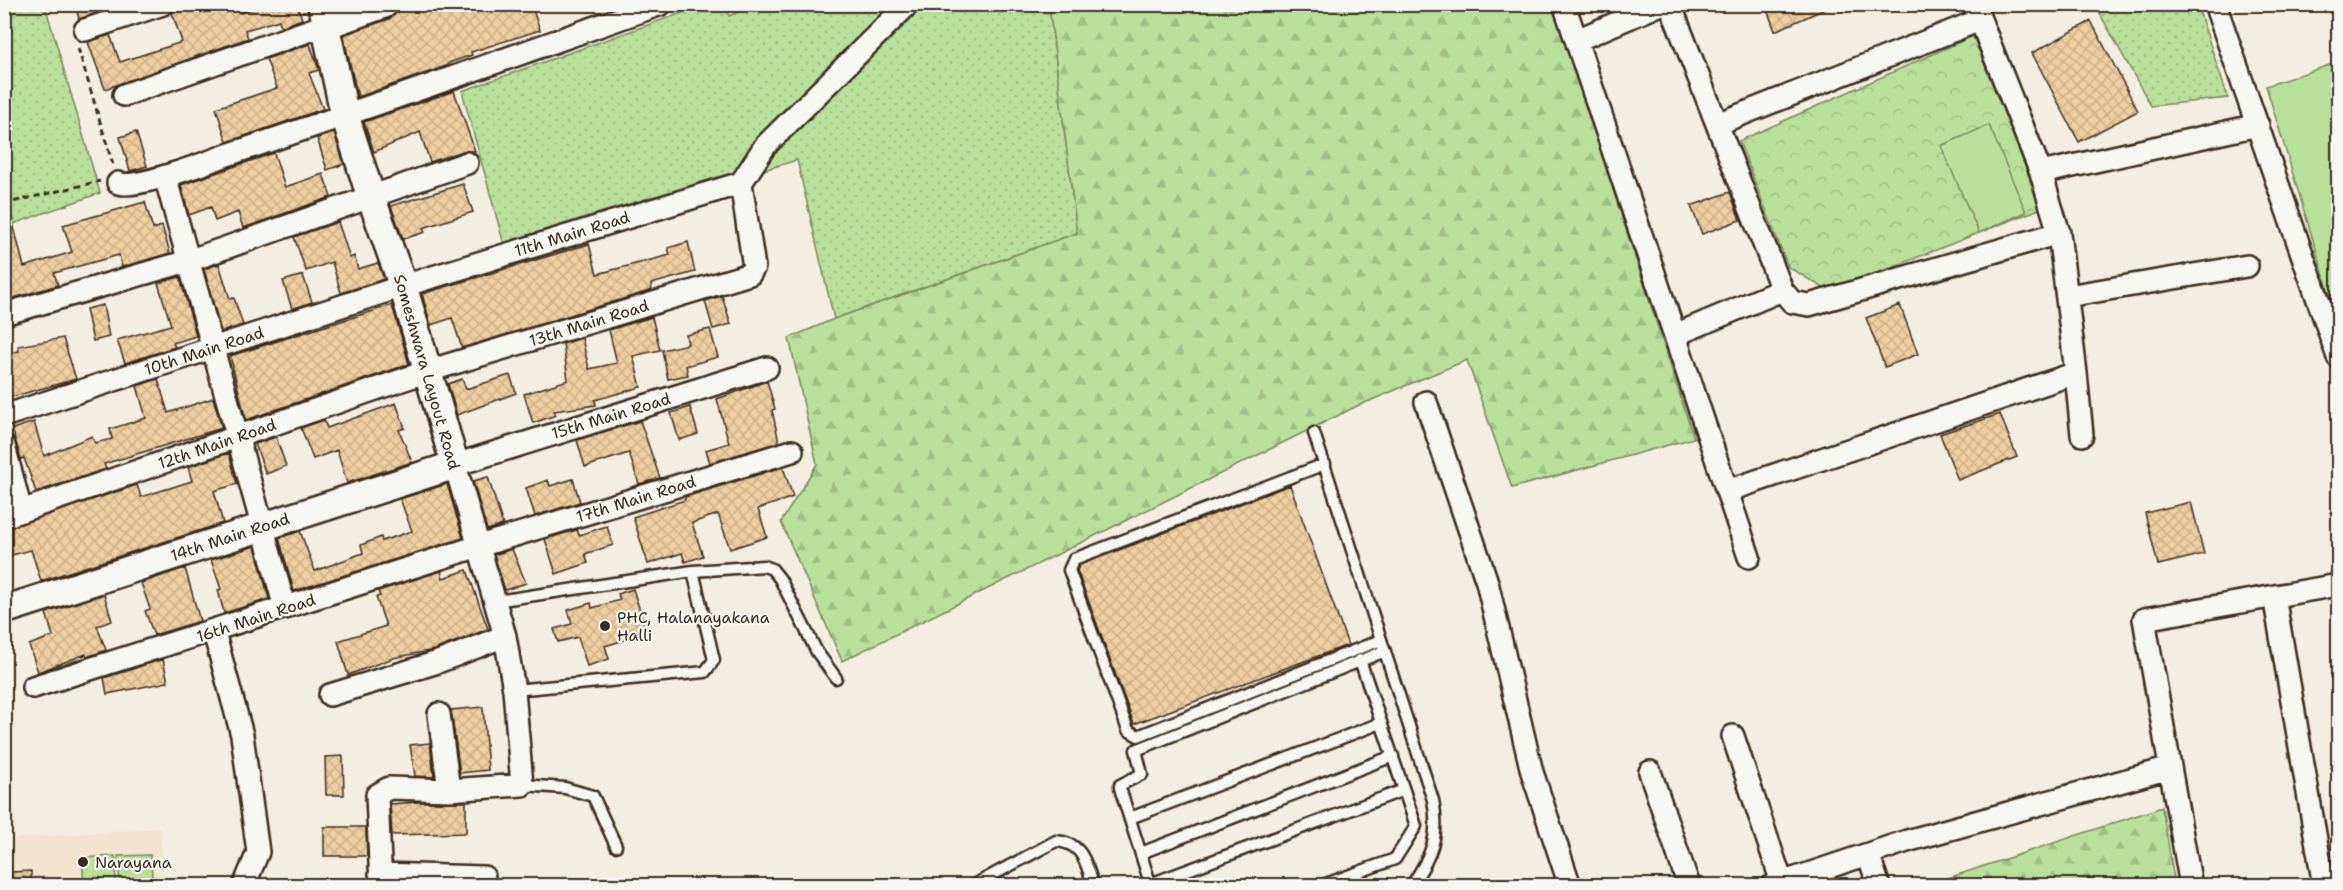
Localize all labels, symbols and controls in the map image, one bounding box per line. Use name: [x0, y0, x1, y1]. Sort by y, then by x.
street label: 11th Main Road: [512, 206, 632, 262]
street label: Someshwara Layout Road: [389, 272, 465, 472]
street label: 13th Main Road: [527, 295, 651, 351]
street label: 10th Main Road: [142, 322, 266, 380]
street label: 15th Main Road: [549, 388, 673, 444]
street label: 12th Main Road: [155, 414, 279, 474]
street label: 17th Main Road: [574, 471, 698, 527]
street label: 14th Main Road: [168, 508, 292, 566]
street label: 16th Main Road: [194, 589, 318, 647]
place label: PHC, Halanayakana Halli: [617, 607, 770, 646]
marker: PHC, Halanayakana Halli: [598, 619, 612, 633]
place label: Narayana: [95, 852, 172, 873]
marker: Narayana: [76, 855, 90, 869]

